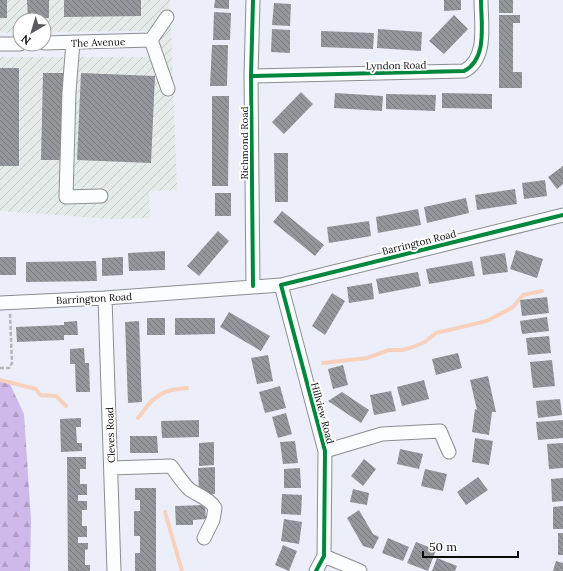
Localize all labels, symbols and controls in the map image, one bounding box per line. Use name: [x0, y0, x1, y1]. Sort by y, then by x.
north arrow: [12, 12, 52, 52]
text: N: [18, 31, 34, 48]
street label: The Avenue: [71, 35, 126, 50]
street label: Lyndon Road: [366, 58, 426, 73]
street label: Richmond Road: [238, 106, 251, 180]
street label: Barrington Road: [381, 227, 458, 258]
street label: Barrington Road: [56, 290, 132, 307]
street label: Hillview Road: [308, 381, 337, 445]
street label: Cleves Road: [103, 407, 118, 463]
scale bar: [423, 533, 518, 559]
text: 50 m: [429, 539, 457, 554]

